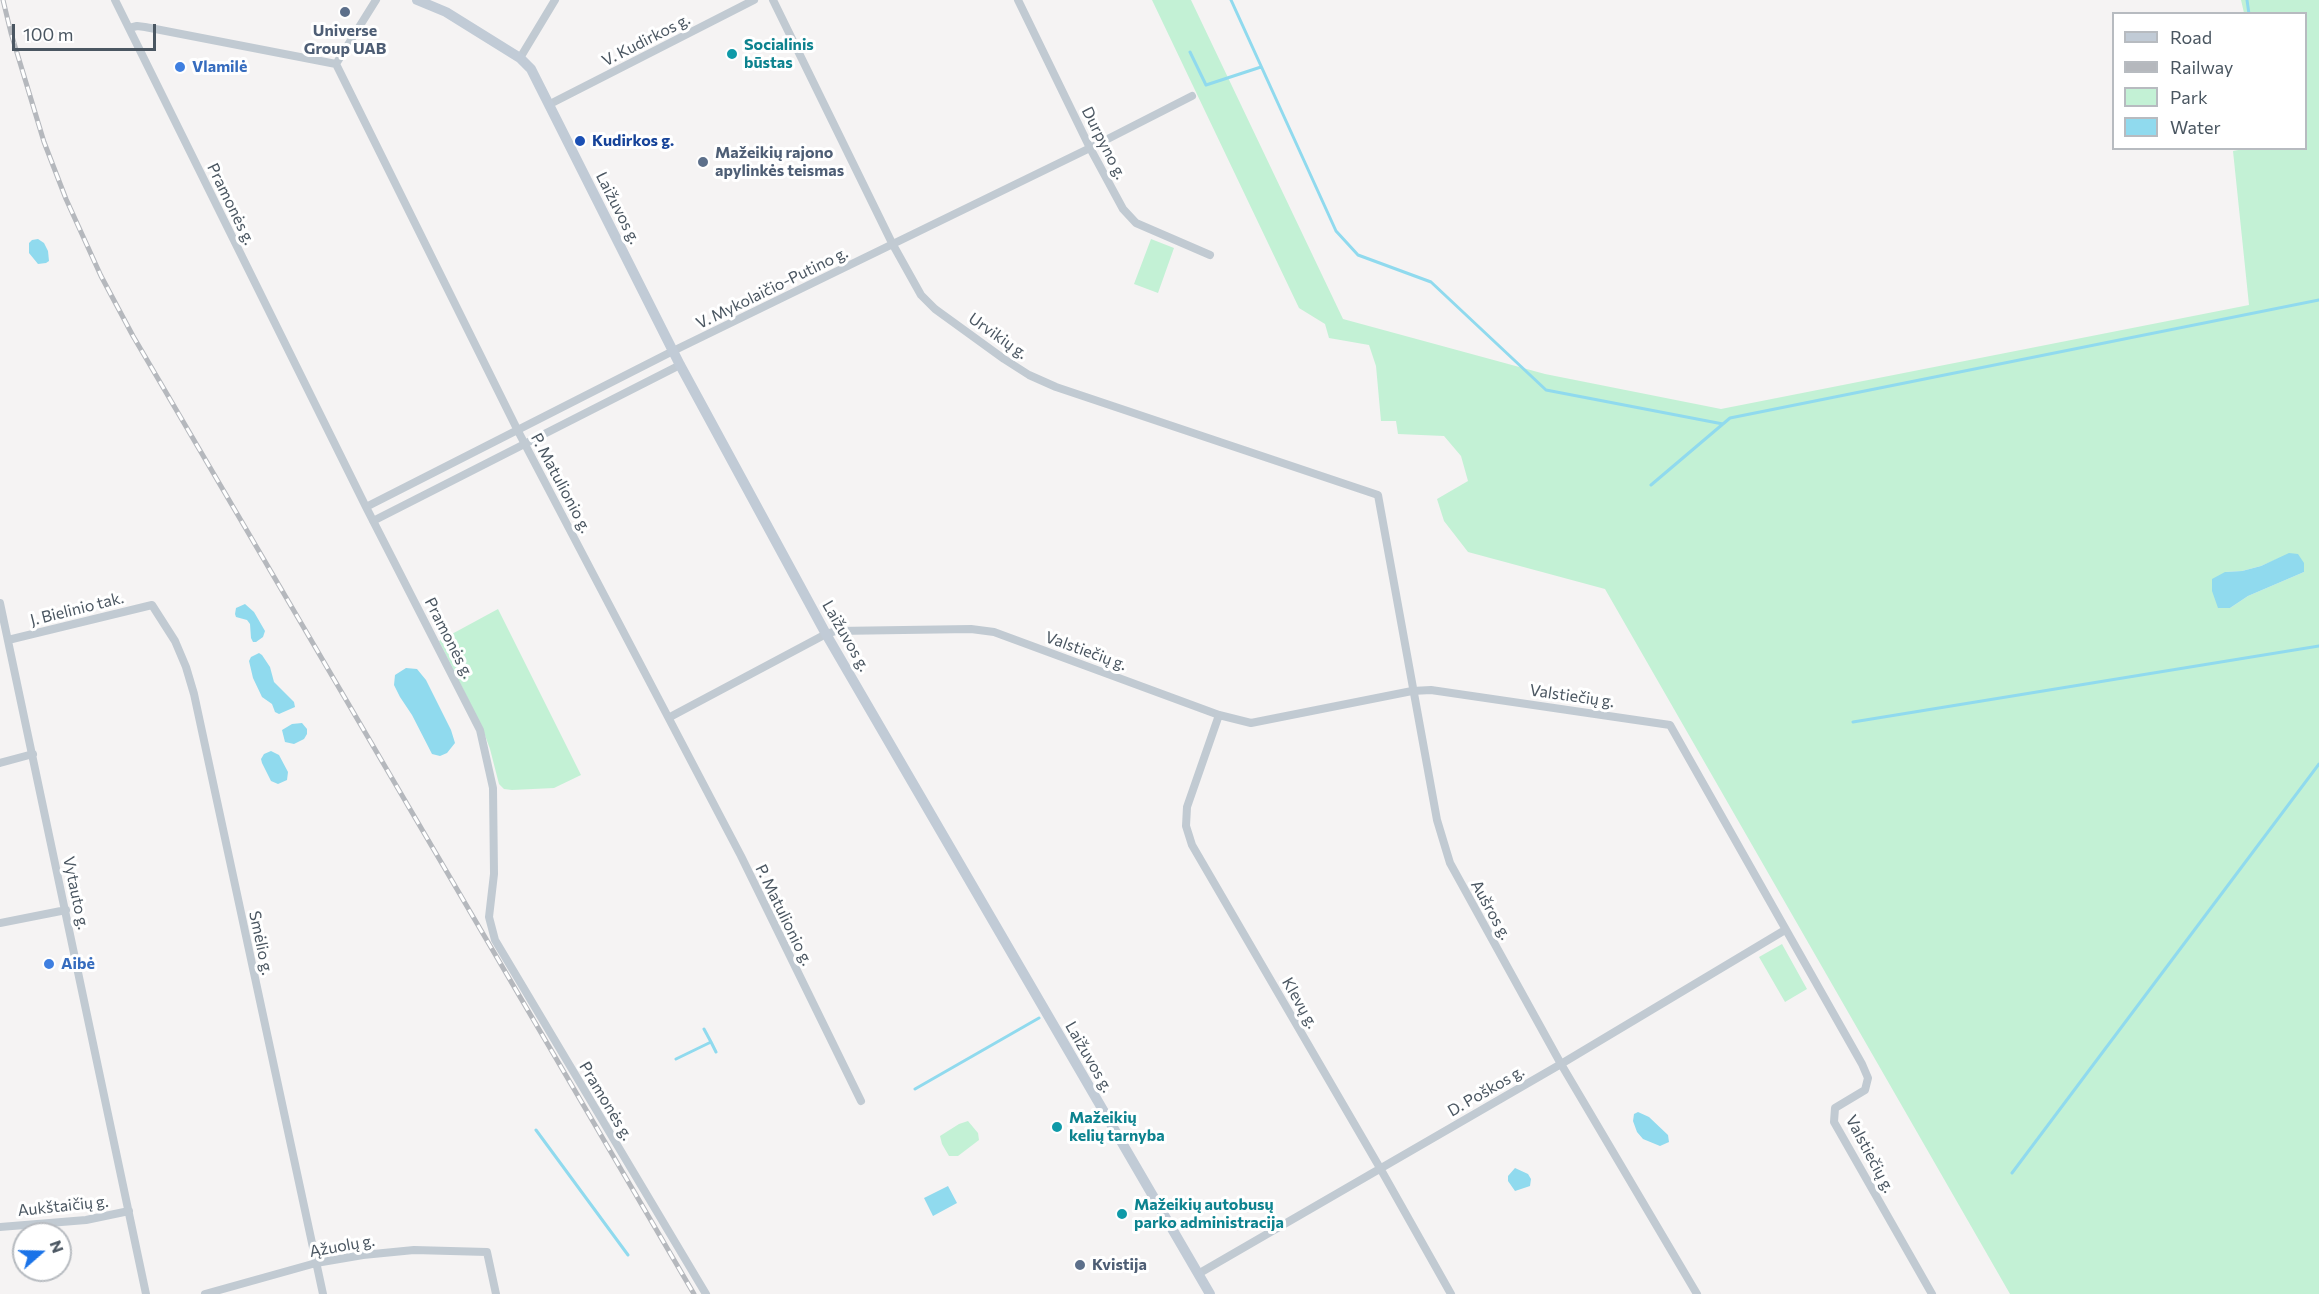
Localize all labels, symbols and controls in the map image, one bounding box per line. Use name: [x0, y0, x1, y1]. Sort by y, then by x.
marker: Universe Group UAB: [338, 5, 352, 19]
street label: V. Kudirkos g.: [599, 10, 693, 70]
scale bar: [15, 12, 159, 50]
legend: [2112, 12, 2307, 150]
place label: Universe Group UAB: [304, 21, 386, 59]
text: 100 m: [23, 23, 73, 45]
text: Road: [2170, 26, 2212, 48]
place label: Socialinis būstas: [744, 35, 814, 73]
marker: Socialinis būstas: [725, 47, 739, 61]
text: Railway: [2170, 56, 2233, 78]
place label: Vlamilė: [192, 57, 247, 77]
marker: Vlamilė: [173, 60, 187, 74]
text: Park: [2170, 86, 2208, 108]
street label: Durpyno g.: [1078, 103, 1130, 183]
text: Water: [2170, 116, 2221, 138]
place label: Kudirkos g.: [592, 131, 674, 151]
marker: Kudirkos g.: [573, 134, 587, 148]
place label: Mažeikių rajono apylinkės teismas: [715, 143, 844, 181]
marker: Mažeikių rajono apylinkės teismas: [696, 155, 710, 169]
street label: Pramonės g.: [203, 160, 259, 248]
street label: Laižuvos g.: [592, 169, 644, 247]
street label: V. Mykolaičio-Putino g.: [693, 243, 851, 333]
street label: Urvikių g.: [965, 309, 1031, 363]
street label: P. Matulionio g.: [527, 430, 595, 536]
street label: J. Bielinio tak.: [28, 588, 126, 630]
street label: Pramonės g.: [420, 594, 478, 682]
street label: Laižuvos g.: [818, 597, 874, 675]
street label: Valstiečių g.: [1043, 627, 1129, 675]
street label: Valstiečių g.: [1528, 681, 1616, 711]
street label: Vytauto g.: [59, 855, 93, 931]
street label: P. Matulionio g.: [751, 861, 817, 969]
street label: Aušros g.: [1467, 877, 1515, 943]
street label: Smėlio g.: [245, 909, 277, 977]
place label: Aibė: [61, 954, 95, 974]
marker: Aibė: [42, 957, 56, 971]
street label: Klevų g.: [1278, 974, 1322, 1032]
street label: Laižuvos g.: [1061, 1018, 1117, 1096]
street label: Pramonės g.: [575, 1058, 637, 1144]
street label: D. Poškos g.: [1444, 1061, 1528, 1121]
place label: Mažeikių kelių tarnyba: [1069, 1108, 1165, 1146]
street label: Valstiečių g.: [1841, 1112, 1899, 1196]
marker: Mažeikių kelių tarnyba: [1050, 1120, 1064, 1134]
street label: Aukštaičių g.: [17, 1192, 109, 1220]
place label: Mažeikių autobusų parko administracija: [1134, 1195, 1284, 1233]
marker: Mažeikių autobusų parko administracija: [1115, 1207, 1129, 1221]
north arrow: [12, 1222, 72, 1282]
street label: Ąžuolų g.: [308, 1231, 376, 1261]
text: N: [47, 1237, 68, 1255]
place label: Kvistija: [1092, 1255, 1147, 1275]
marker: Kvistija: [1073, 1258, 1087, 1272]

